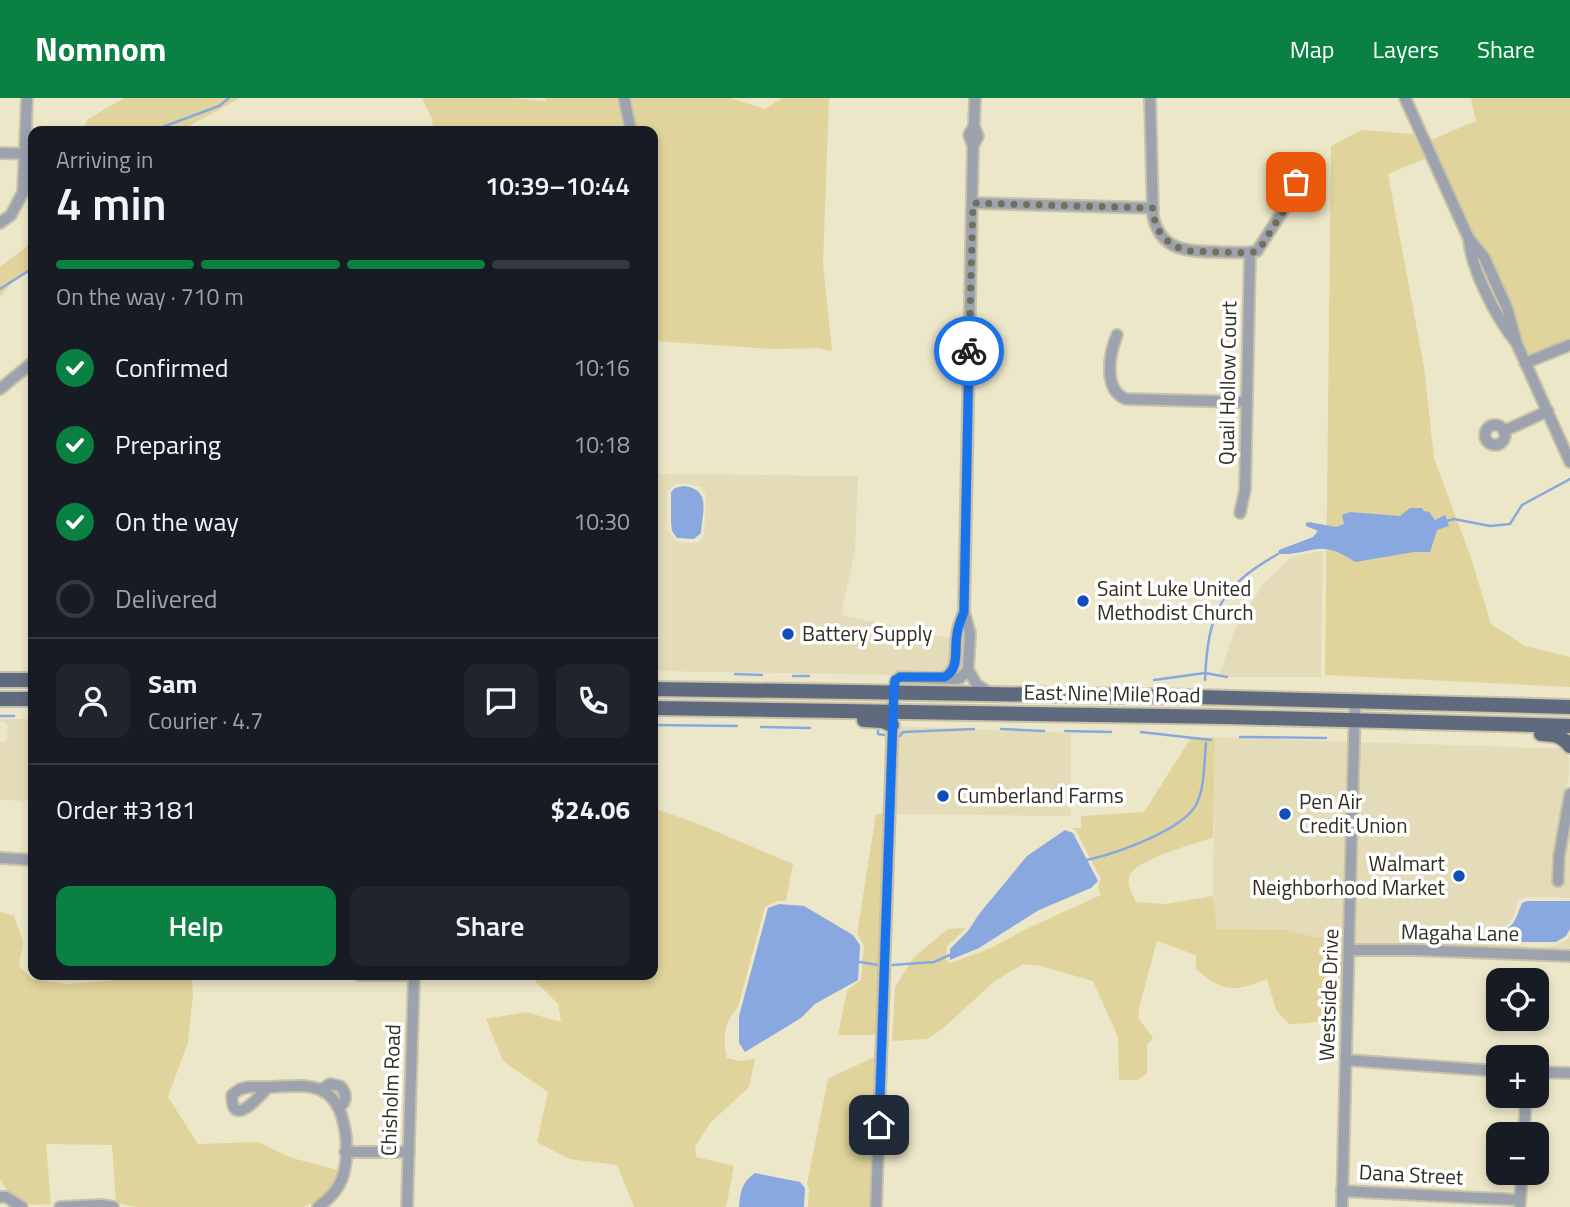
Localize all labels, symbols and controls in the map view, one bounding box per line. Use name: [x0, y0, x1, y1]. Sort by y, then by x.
text: Nomnom: [35, 24, 166, 74]
text: Map: [1290, 31, 1335, 67]
text: Layers: [1373, 31, 1439, 67]
text: Share: [1477, 31, 1535, 67]
text: Arriving in: [56, 142, 153, 177]
pin: [1266, 152, 1326, 212]
icon: bag: [1277, 163, 1315, 201]
text: 10:39–10:44: [485, 166, 630, 205]
text: 4 min: [56, 168, 167, 238]
text: On the way · 710 m: [56, 279, 244, 314]
street label: Quail Hollow Court: [1210, 300, 1244, 465]
courier: [934, 316, 1004, 386]
icon: bike: [950, 332, 988, 370]
text: Confirmed: [115, 348, 229, 387]
icon: check: [56, 349, 94, 387]
text: 10:16: [573, 350, 630, 385]
text: Preparing: [115, 425, 221, 464]
icon: check: [56, 426, 94, 464]
text: 10:18: [573, 427, 630, 462]
text: On the way: [115, 502, 239, 541]
icon: check: [56, 503, 94, 541]
text: 10:30: [573, 504, 630, 539]
place label: Saint Luke United Methodist Church: [1097, 572, 1254, 628]
text: Delivered: [115, 579, 218, 618]
marker: Saint Luke United Methodist Church: [1075, 593, 1091, 609]
place label: Battery Supply: [802, 617, 933, 649]
marker: Battery Supply: [780, 626, 796, 642]
button: person: [56, 664, 130, 738]
text: Sam: [148, 664, 197, 703]
button: chat: [464, 664, 538, 738]
button: phone: [556, 664, 630, 738]
street label: East Nine Mile Road: [1023, 675, 1201, 711]
text: Courier · 4.7: [148, 703, 263, 738]
place label: Cumberland Farms: [957, 779, 1124, 811]
place label: Pen Air Credit Union: [1299, 785, 1407, 841]
marker: Cumberland Farms: [935, 788, 951, 804]
text: Order #3181: [56, 790, 196, 829]
text: $24.06: [551, 790, 630, 829]
marker: Pen Air Credit Union: [1277, 806, 1293, 822]
place label: Walmart Neighborhood Market: [1252, 847, 1446, 903]
marker: Walmart Neighborhood Market: [1451, 868, 1467, 884]
button: Help: [56, 886, 336, 966]
button: Share: [350, 886, 630, 966]
street label: Magaha Lane: [1401, 915, 1519, 949]
street label: Westside Drive: [1310, 928, 1346, 1062]
map controls: [1486, 968, 1549, 1185]
button: locate: [1486, 968, 1549, 1031]
street label: Chisholm Road: [372, 1023, 408, 1156]
button: +: [1486, 1045, 1549, 1108]
pin: [849, 1095, 909, 1155]
icon: home: [860, 1106, 898, 1144]
button: −: [1486, 1122, 1549, 1185]
street label: Dana Street: [1358, 1155, 1465, 1193]

